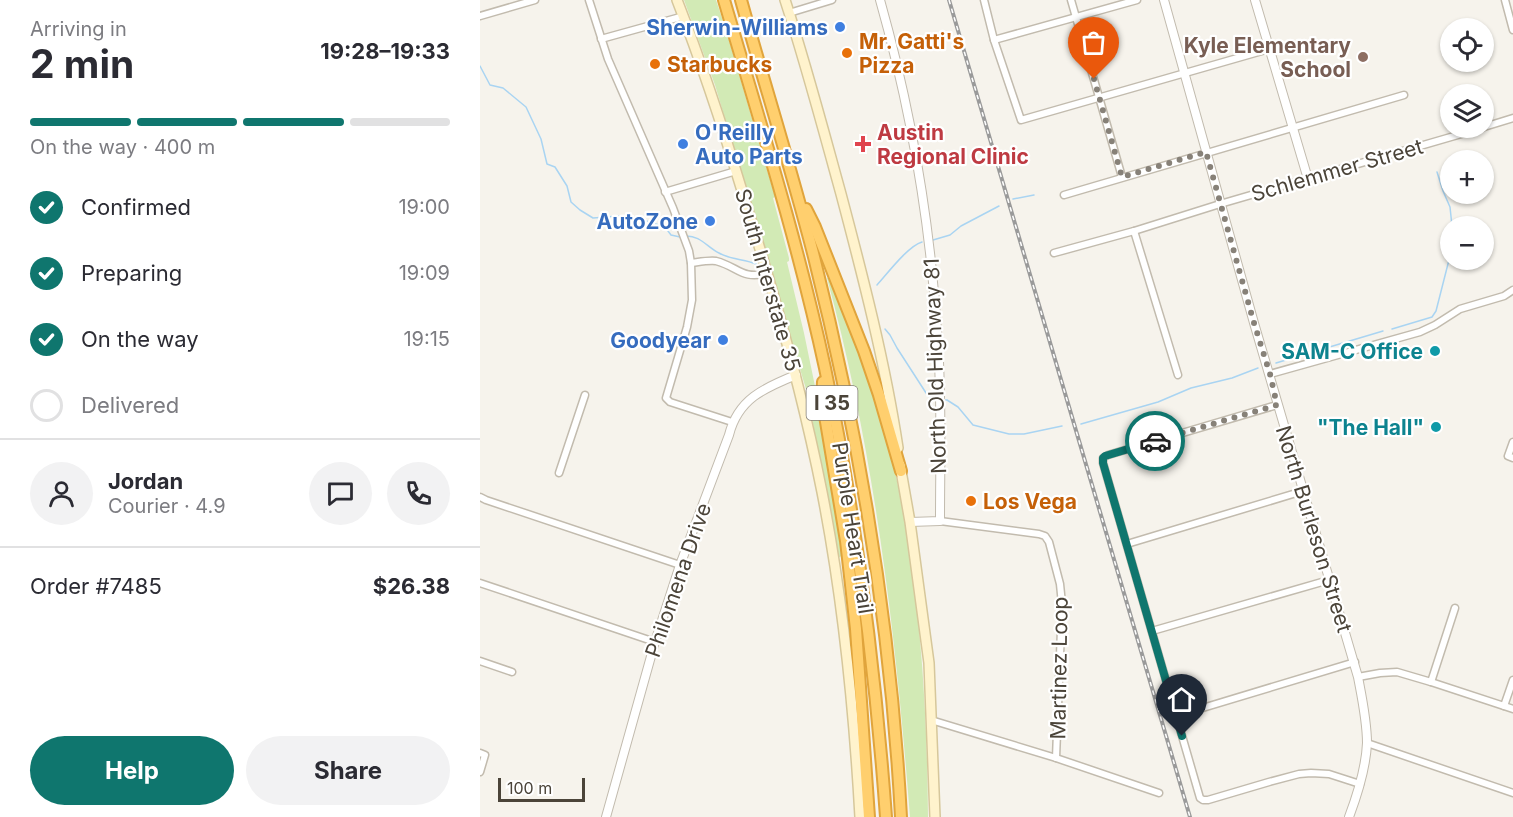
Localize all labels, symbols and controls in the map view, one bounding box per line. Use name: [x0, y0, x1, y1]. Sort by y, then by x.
place label: Sherwin-Williams: [646, 15, 828, 40]
text: Arriving in: [30, 17, 127, 41]
pin: [1068, 17, 1119, 79]
map controls: [1440, 18, 1494, 270]
button: locate: [1440, 18, 1494, 72]
marker: Sherwin-Williams: [833, 20, 847, 34]
icon: bag: [1077, 26, 1110, 59]
place label: Mr. Gatti's Pizza: [859, 29, 964, 78]
place label: Kyle Elementary School: [1184, 33, 1351, 82]
text: 19:28–19:33: [320, 38, 450, 64]
text: 2 min: [30, 40, 134, 87]
marker: Mr. Gatti's Pizza: [840, 46, 854, 60]
marker: Kyle Elementary School: [1356, 50, 1370, 64]
place label: Starbucks: [667, 52, 772, 77]
marker: Starbucks: [648, 57, 662, 71]
button: layers: [1440, 84, 1494, 138]
place label: O'Reilly Auto Parts: [695, 120, 803, 169]
place label: Austin Regional Clinic: [877, 120, 1029, 169]
street label: Schlemmer Street: [1248, 134, 1426, 206]
text: On the way · 400 m: [30, 135, 215, 159]
marker: Austin Regional Clinic: [854, 135, 872, 153]
marker: O'Reilly Auto Parts: [676, 137, 690, 151]
button: +: [1440, 150, 1494, 204]
street label: South Interstate 35: [730, 186, 806, 374]
icon: check: [30, 191, 63, 224]
text: Confirmed: [81, 194, 191, 220]
text: 19:00: [398, 195, 450, 219]
place label: AutoZone: [596, 209, 698, 234]
marker: AutoZone: [703, 214, 717, 228]
button: −: [1440, 216, 1494, 270]
icon: check: [30, 257, 63, 290]
street label: North Old Highway 81: [919, 258, 951, 474]
text: Preparing: [81, 260, 182, 286]
text: 19:09: [399, 261, 450, 285]
icon: check: [30, 323, 63, 356]
text: On the way: [81, 326, 199, 352]
text: 19:15: [403, 327, 450, 351]
place label: Goodyear: [610, 328, 711, 353]
marker: Goodyear: [716, 333, 730, 347]
place label: SAM-C Office: [1281, 339, 1423, 364]
marker: SAM-C Office: [1428, 344, 1442, 358]
road number: I 35: [806, 386, 858, 420]
text: Delivered: [81, 392, 179, 418]
courier: [1125, 411, 1185, 471]
place label: "The Hall": [1317, 415, 1424, 440]
marker: "The Hall": [1429, 420, 1443, 434]
street label: North Burleson Street: [1271, 423, 1357, 635]
icon: car: [1139, 425, 1172, 458]
street label: Purple Heart Trail: [827, 440, 879, 616]
button: person: [30, 462, 93, 525]
button: chat: [309, 462, 372, 525]
button: phone: [387, 462, 450, 525]
text: Jordan: [108, 468, 183, 494]
place label: Los Vega: [983, 489, 1077, 514]
text: Courier · 4.9: [108, 494, 226, 518]
marker: Los Vega: [964, 494, 978, 508]
street label: Philomena Drive: [640, 500, 716, 660]
text: Order #7485: [30, 573, 162, 599]
text: $26.38: [373, 573, 450, 599]
street label: Martinez Loop: [1045, 596, 1073, 740]
pin: [1156, 674, 1207, 736]
icon: home: [1165, 683, 1198, 716]
button: Help: [30, 736, 234, 805]
button: Share: [246, 736, 450, 805]
scale bar: [498, 775, 585, 802]
text: 100 m: [507, 778, 552, 798]

